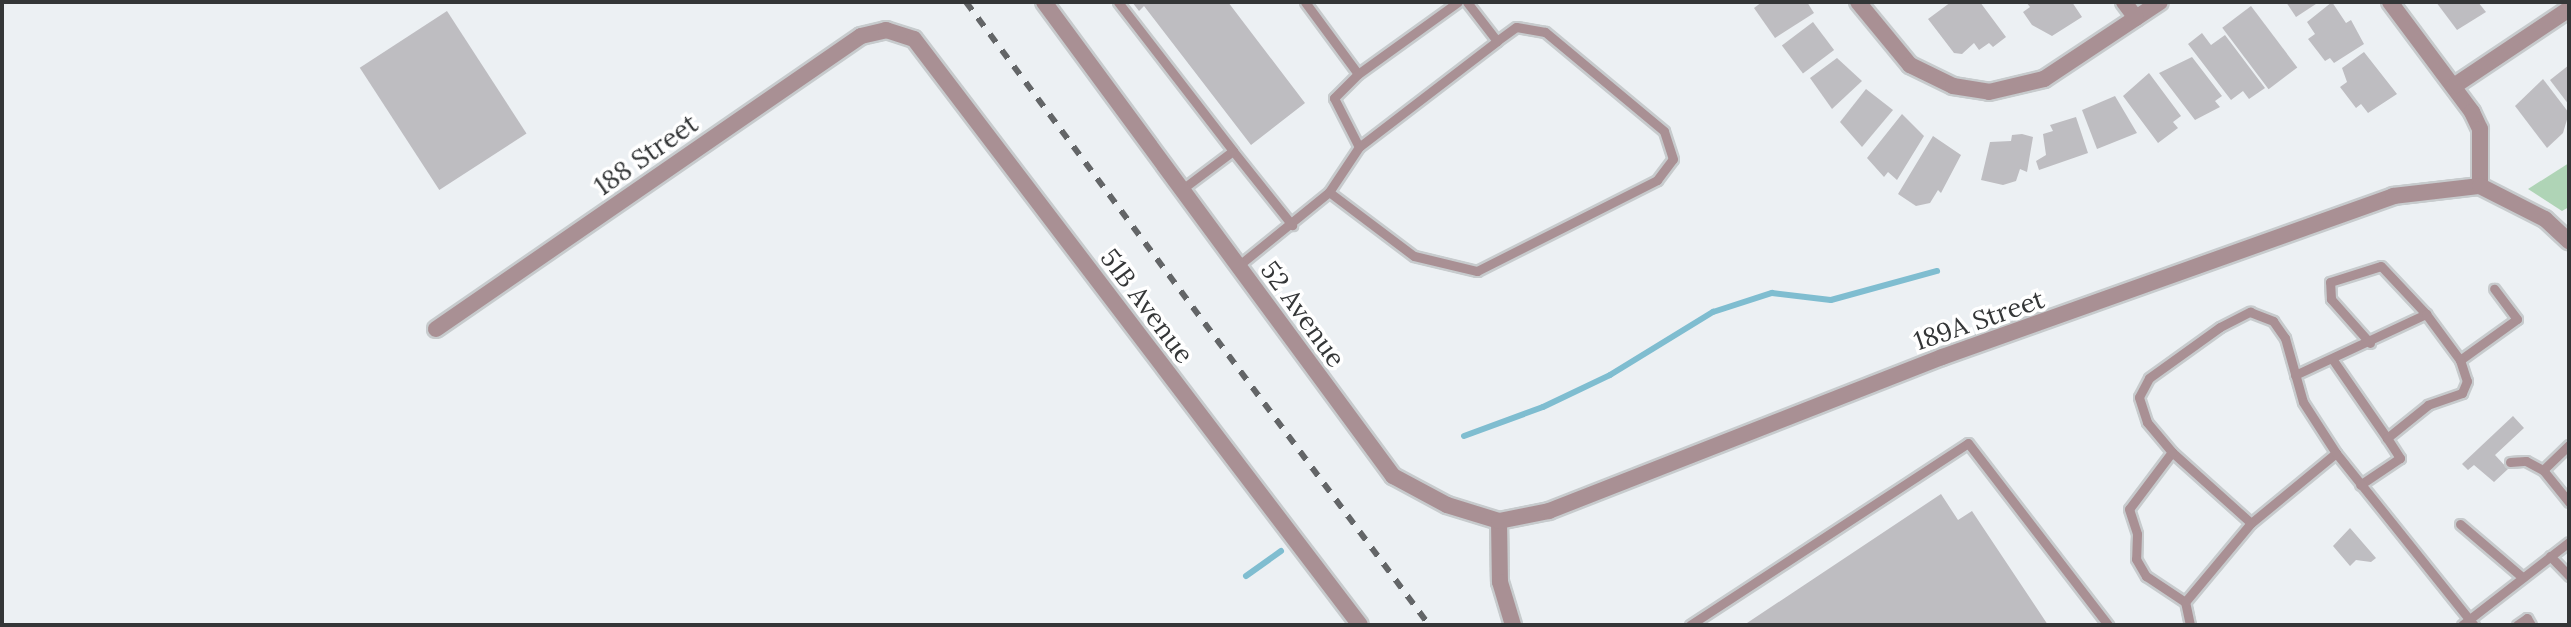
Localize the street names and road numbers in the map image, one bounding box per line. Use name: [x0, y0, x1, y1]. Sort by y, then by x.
street label: 188 Street: [588, 108, 704, 202]
street label: 51B Avenue: [1094, 243, 1200, 369]
street label: 52 Avenue: [1254, 255, 1352, 373]
street label: 189A Street: [1910, 283, 2048, 357]

